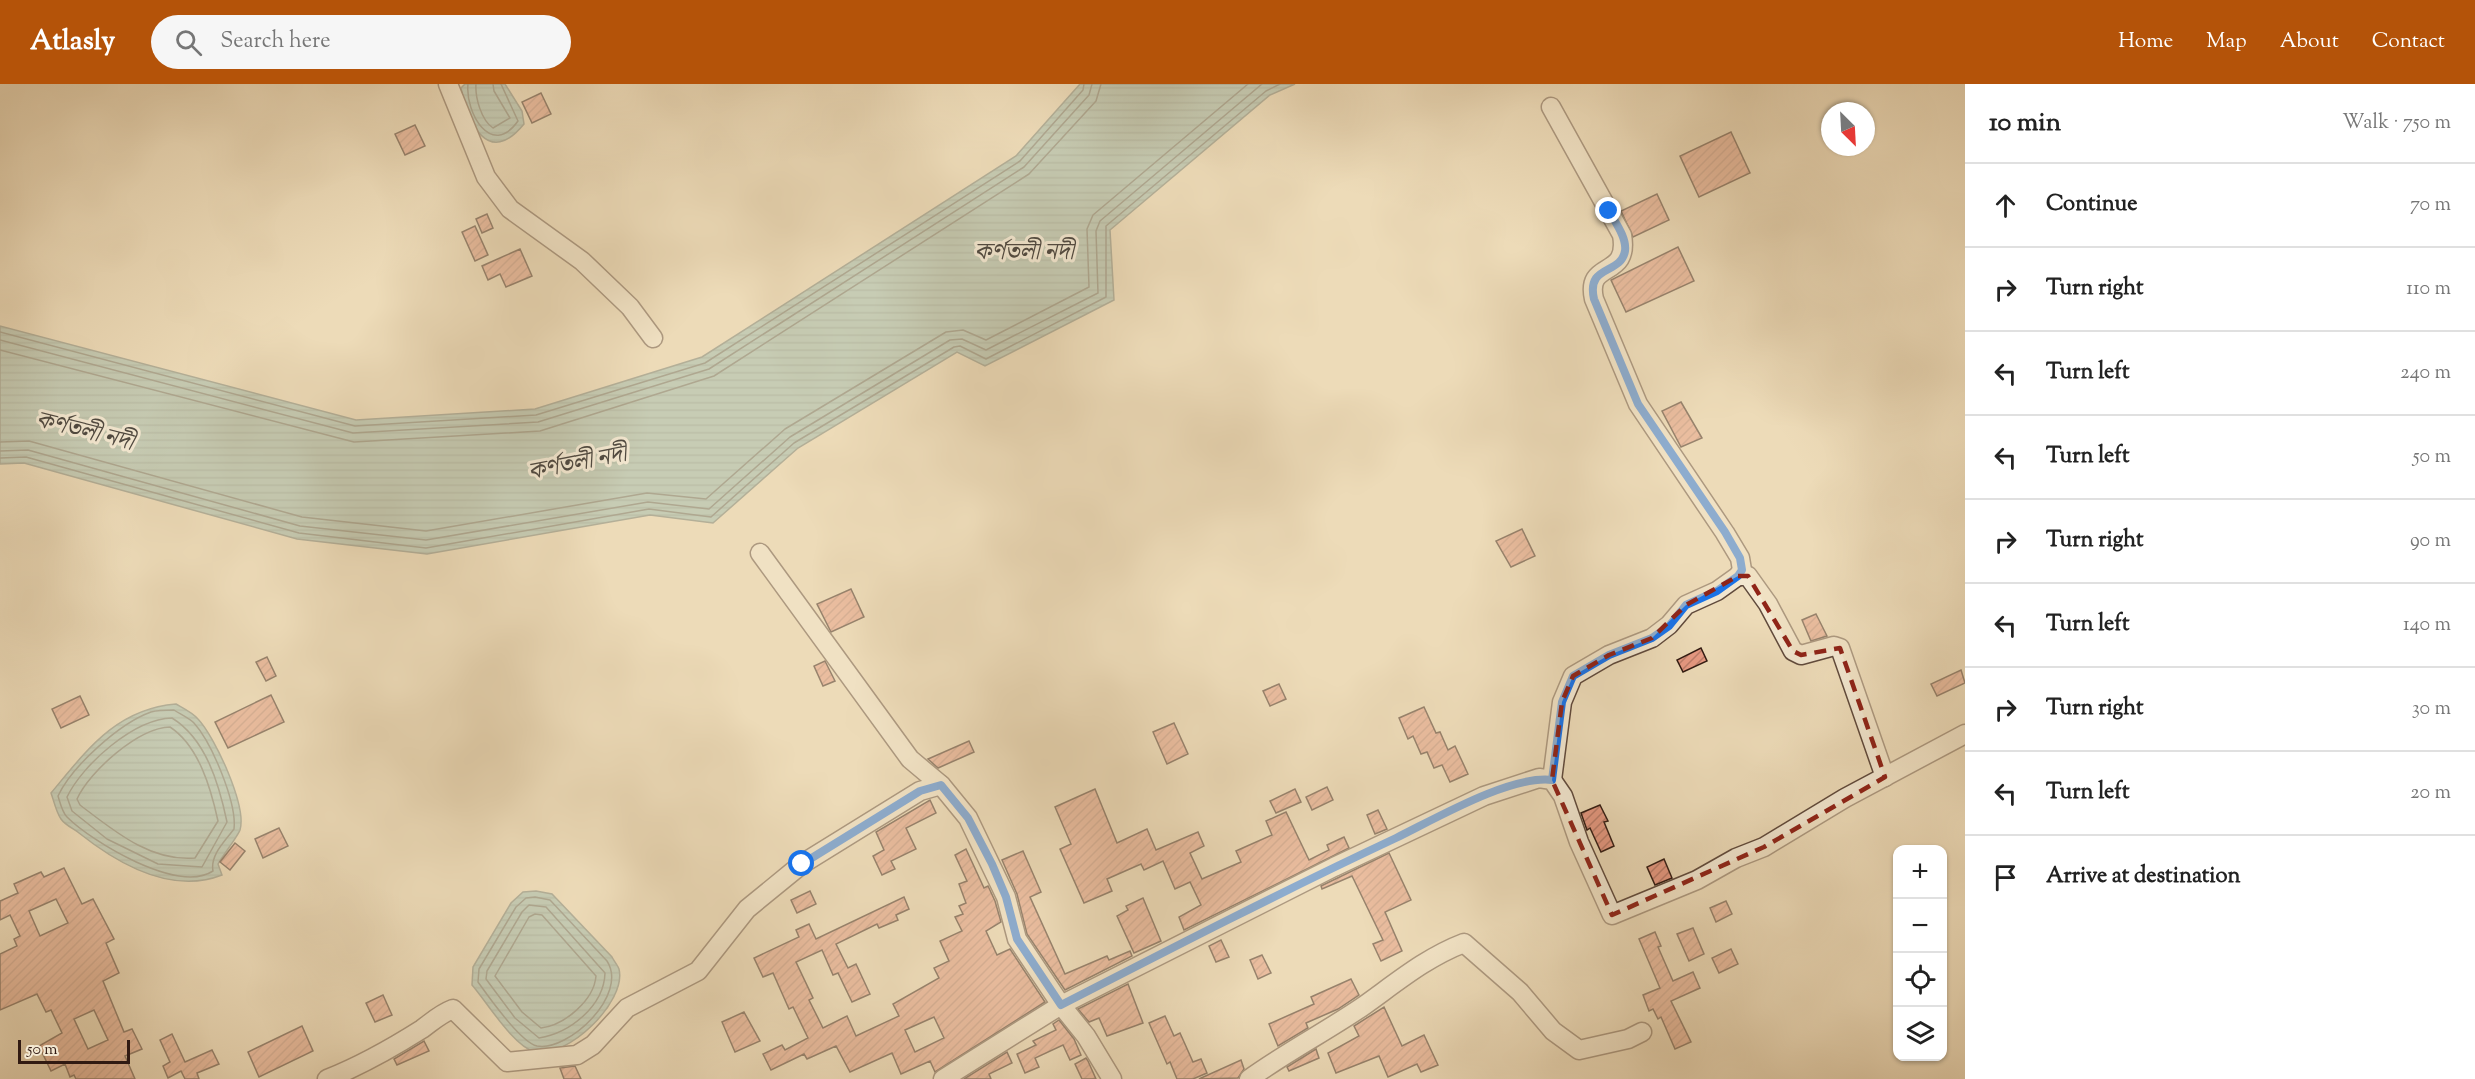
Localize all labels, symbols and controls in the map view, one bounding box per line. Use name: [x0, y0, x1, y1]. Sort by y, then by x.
search box: [151, 15, 571, 69]
text: Atlasly: [30, 22, 115, 62]
icon: search: [172, 26, 205, 59]
text: Search here: [220, 26, 331, 58]
text: Home: [2118, 27, 2173, 57]
text: Map: [2206, 27, 2247, 57]
text: About: [2280, 27, 2339, 57]
text: Contact: [2372, 27, 2445, 57]
north arrow: [1821, 102, 1875, 156]
text: 10 min: [1989, 105, 2061, 142]
text: Walk · 750 m: [2342, 109, 2451, 138]
icon: ahead: [1989, 189, 2022, 222]
text: Continue: [2046, 189, 2137, 221]
text: 70 m: [2410, 191, 2451, 220]
route end: [1595, 197, 1621, 223]
water label: কর্ণতলী নদী: [974, 236, 1077, 270]
icon: right: [1989, 273, 2022, 306]
text: Turn right: [2046, 273, 2143, 305]
text: 110 m: [2406, 275, 2451, 304]
icon: left: [1989, 357, 2022, 390]
text: Turn left: [2046, 357, 2129, 389]
text: 240 m: [2400, 359, 2451, 388]
water label: কর্ণতলী নদী: [32, 403, 140, 461]
water label: কর্ণতলী নদী: [525, 437, 633, 490]
icon: left: [1989, 441, 2022, 474]
text: Turn left: [2046, 441, 2129, 473]
text: 50 m: [2413, 443, 2451, 472]
icon: right: [1989, 525, 2022, 558]
text: Turn right: [2046, 525, 2143, 557]
text: 90 m: [2410, 527, 2451, 556]
icon: left: [1989, 609, 2022, 642]
text: Turn left: [2046, 609, 2129, 641]
text: 140 m: [2403, 611, 2451, 640]
icon: right: [1989, 693, 2022, 726]
text: Turn right: [2046, 693, 2143, 725]
text: 30 m: [2412, 695, 2451, 724]
icon: left: [1989, 777, 2022, 810]
text: Turn left: [2046, 777, 2129, 809]
text: 20 m: [2410, 779, 2451, 808]
map controls: [1893, 845, 1947, 1061]
button: +: [1893, 845, 1947, 899]
route start: [788, 850, 814, 876]
icon: arrive: [1989, 861, 2022, 894]
text: Arrive at destination: [2046, 861, 2241, 893]
button: −: [1893, 899, 1947, 953]
button: locate: [1893, 953, 1947, 1007]
button: layers: [1893, 1007, 1947, 1061]
scale bar: [18, 1037, 130, 1064]
text: 50 m: [27, 1039, 58, 1062]

